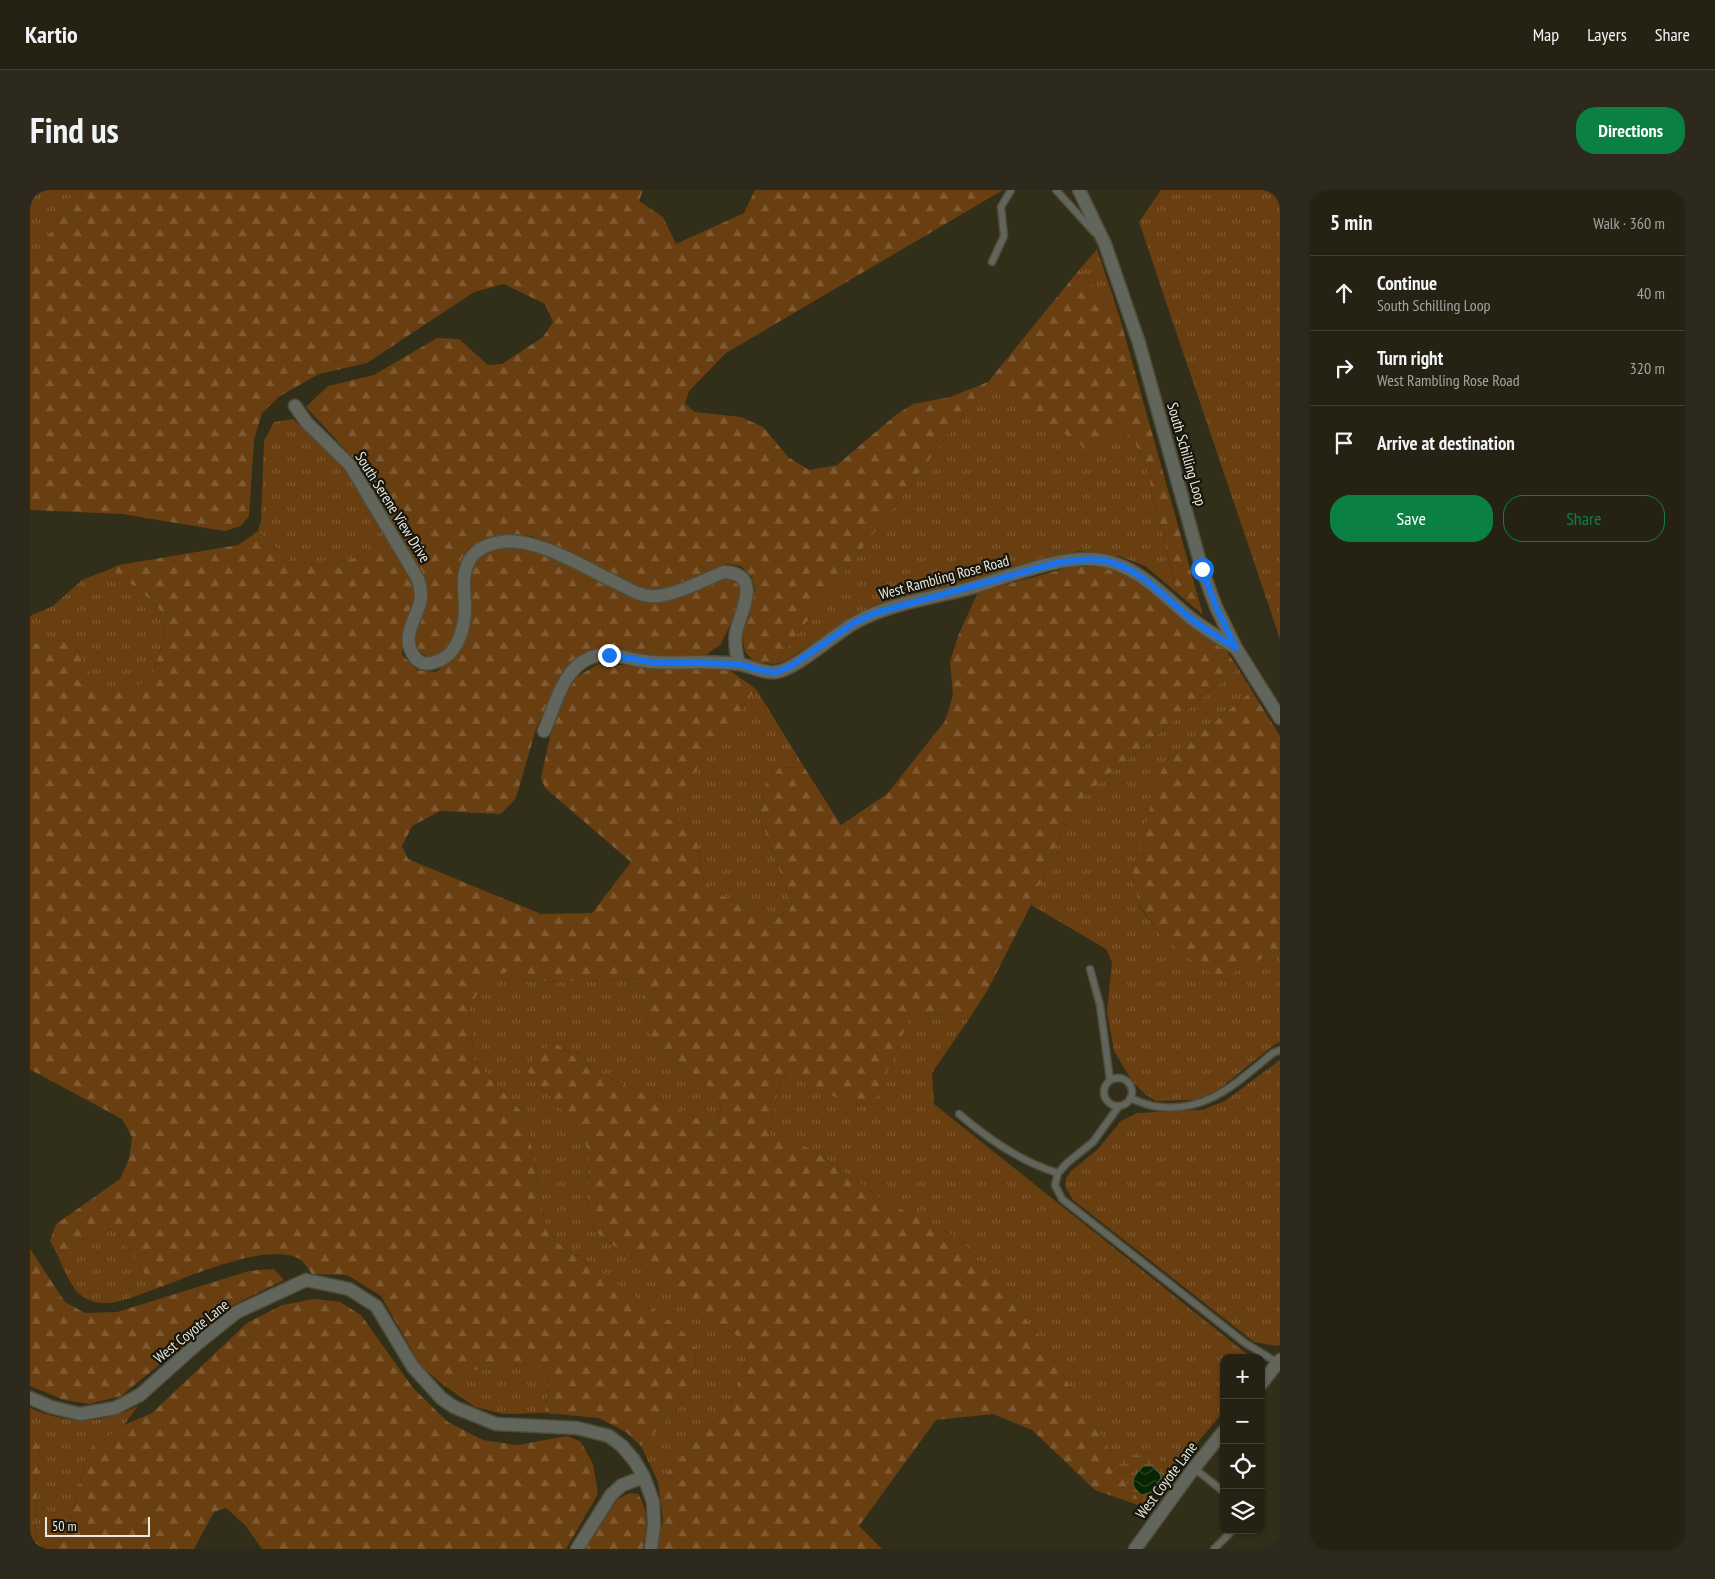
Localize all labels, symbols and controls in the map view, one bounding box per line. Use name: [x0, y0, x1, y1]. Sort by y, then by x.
text: Kartio: [25, 19, 78, 50]
text: Map: [1533, 23, 1559, 46]
text: Layers: [1587, 23, 1627, 46]
text: Share: [1655, 23, 1690, 46]
text: Find us: [30, 107, 119, 153]
button: Directions: [1576, 107, 1685, 154]
text: 5 min: [1330, 209, 1372, 236]
text: Walk · 360 m: [1593, 213, 1665, 233]
text: Continue: [1377, 271, 1437, 295]
icon: ahead: [1330, 279, 1358, 307]
text: 40 m: [1637, 283, 1665, 303]
text: South Schilling Loop: [1377, 295, 1491, 315]
text: Turn right: [1377, 346, 1443, 370]
icon: right: [1330, 354, 1358, 382]
text: 320 m: [1630, 358, 1665, 378]
text: West Rambling Rose Road: [1377, 370, 1520, 390]
street label: South Schilling Loop: [1163, 400, 1211, 508]
icon: arrive: [1330, 429, 1358, 457]
text: Arrive at destination: [1377, 431, 1515, 455]
street label: South Serene View Drive: [351, 448, 435, 566]
button: Save: [1330, 495, 1493, 542]
button: Share: [1503, 495, 1665, 542]
street label: West Rambling Rose Road: [877, 551, 1011, 603]
route start: [1191, 558, 1214, 581]
route end: [598, 644, 621, 667]
street label: West Coyote Lane: [150, 1295, 232, 1367]
map controls: [1220, 1354, 1265, 1534]
button: +: [1220, 1354, 1265, 1399]
button: −: [1220, 1399, 1265, 1444]
street label: West Coyote Lane: [1131, 1438, 1201, 1522]
button: locate: [1220, 1444, 1265, 1489]
button: layers: [1220, 1489, 1265, 1534]
scale bar: [45, 1514, 150, 1537]
text: 50 m: [52, 1517, 77, 1535]

